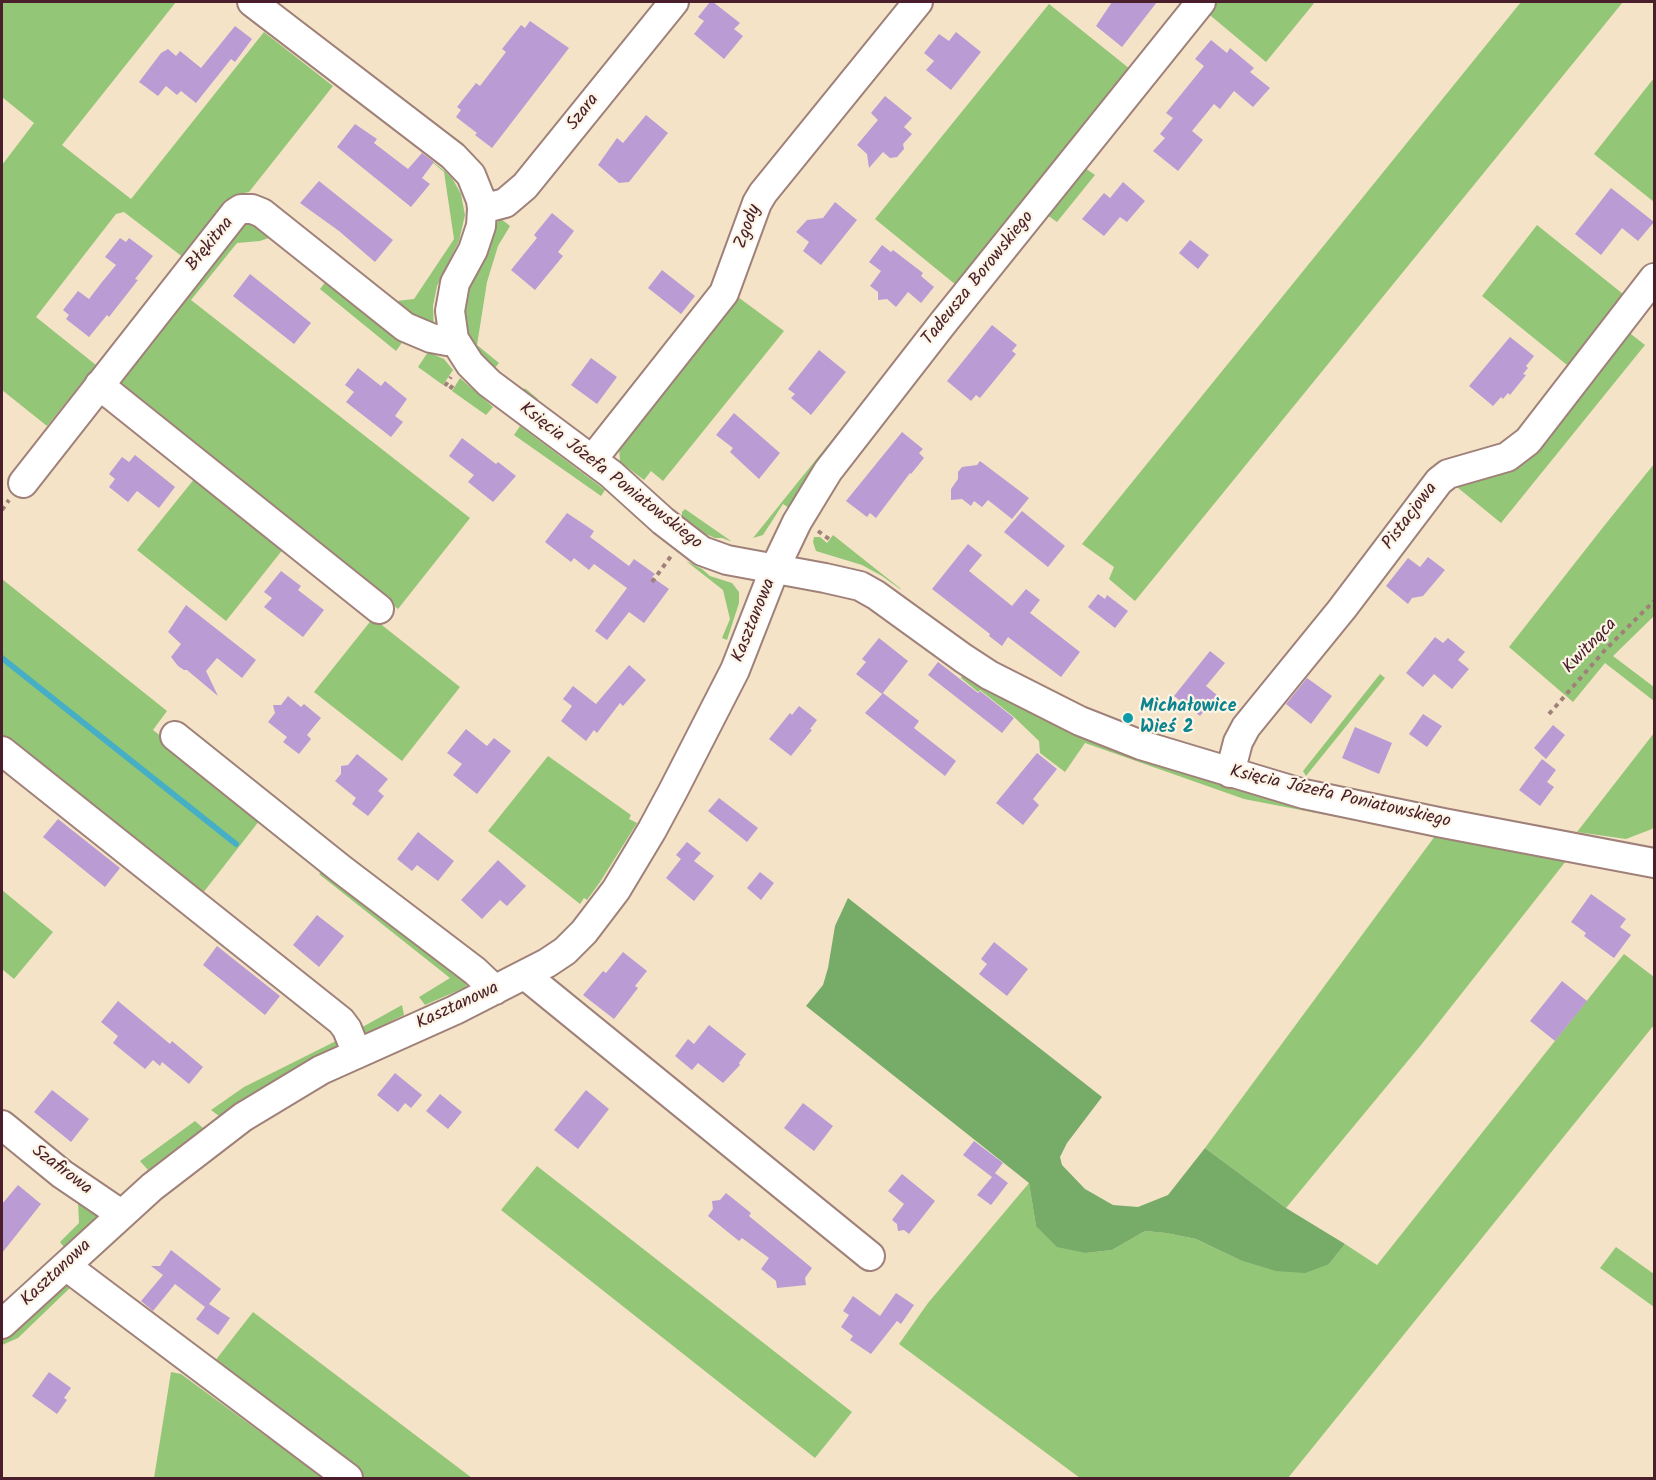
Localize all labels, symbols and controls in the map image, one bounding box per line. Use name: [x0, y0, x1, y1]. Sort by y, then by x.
street label: Szara: [563, 90, 605, 136]
street label: Zgody: [731, 202, 767, 252]
street label: Tadeusza Borowskiego: [918, 208, 1040, 350]
street label: Błękitna: [183, 213, 239, 277]
street label: Księcia Józefa Poniatowskiego: [514, 399, 706, 555]
street label: Pistacjowa: [1379, 479, 1443, 555]
street label: Kasztanowa: [728, 576, 782, 666]
street label: Kwitnąca: [1559, 615, 1623, 679]
place label: Michałowice Wieś 2: [1140, 697, 1237, 740]
marker: Michałowice Wieś 2: [1121, 711, 1135, 725]
street label: Księcia Józefa Poniatowskiego: [1227, 762, 1453, 834]
street label: Kasztanowa: [413, 979, 503, 1035]
street label: Szafirowa: [27, 1141, 95, 1201]
street label: Kasztanowa: [17, 1236, 97, 1312]

